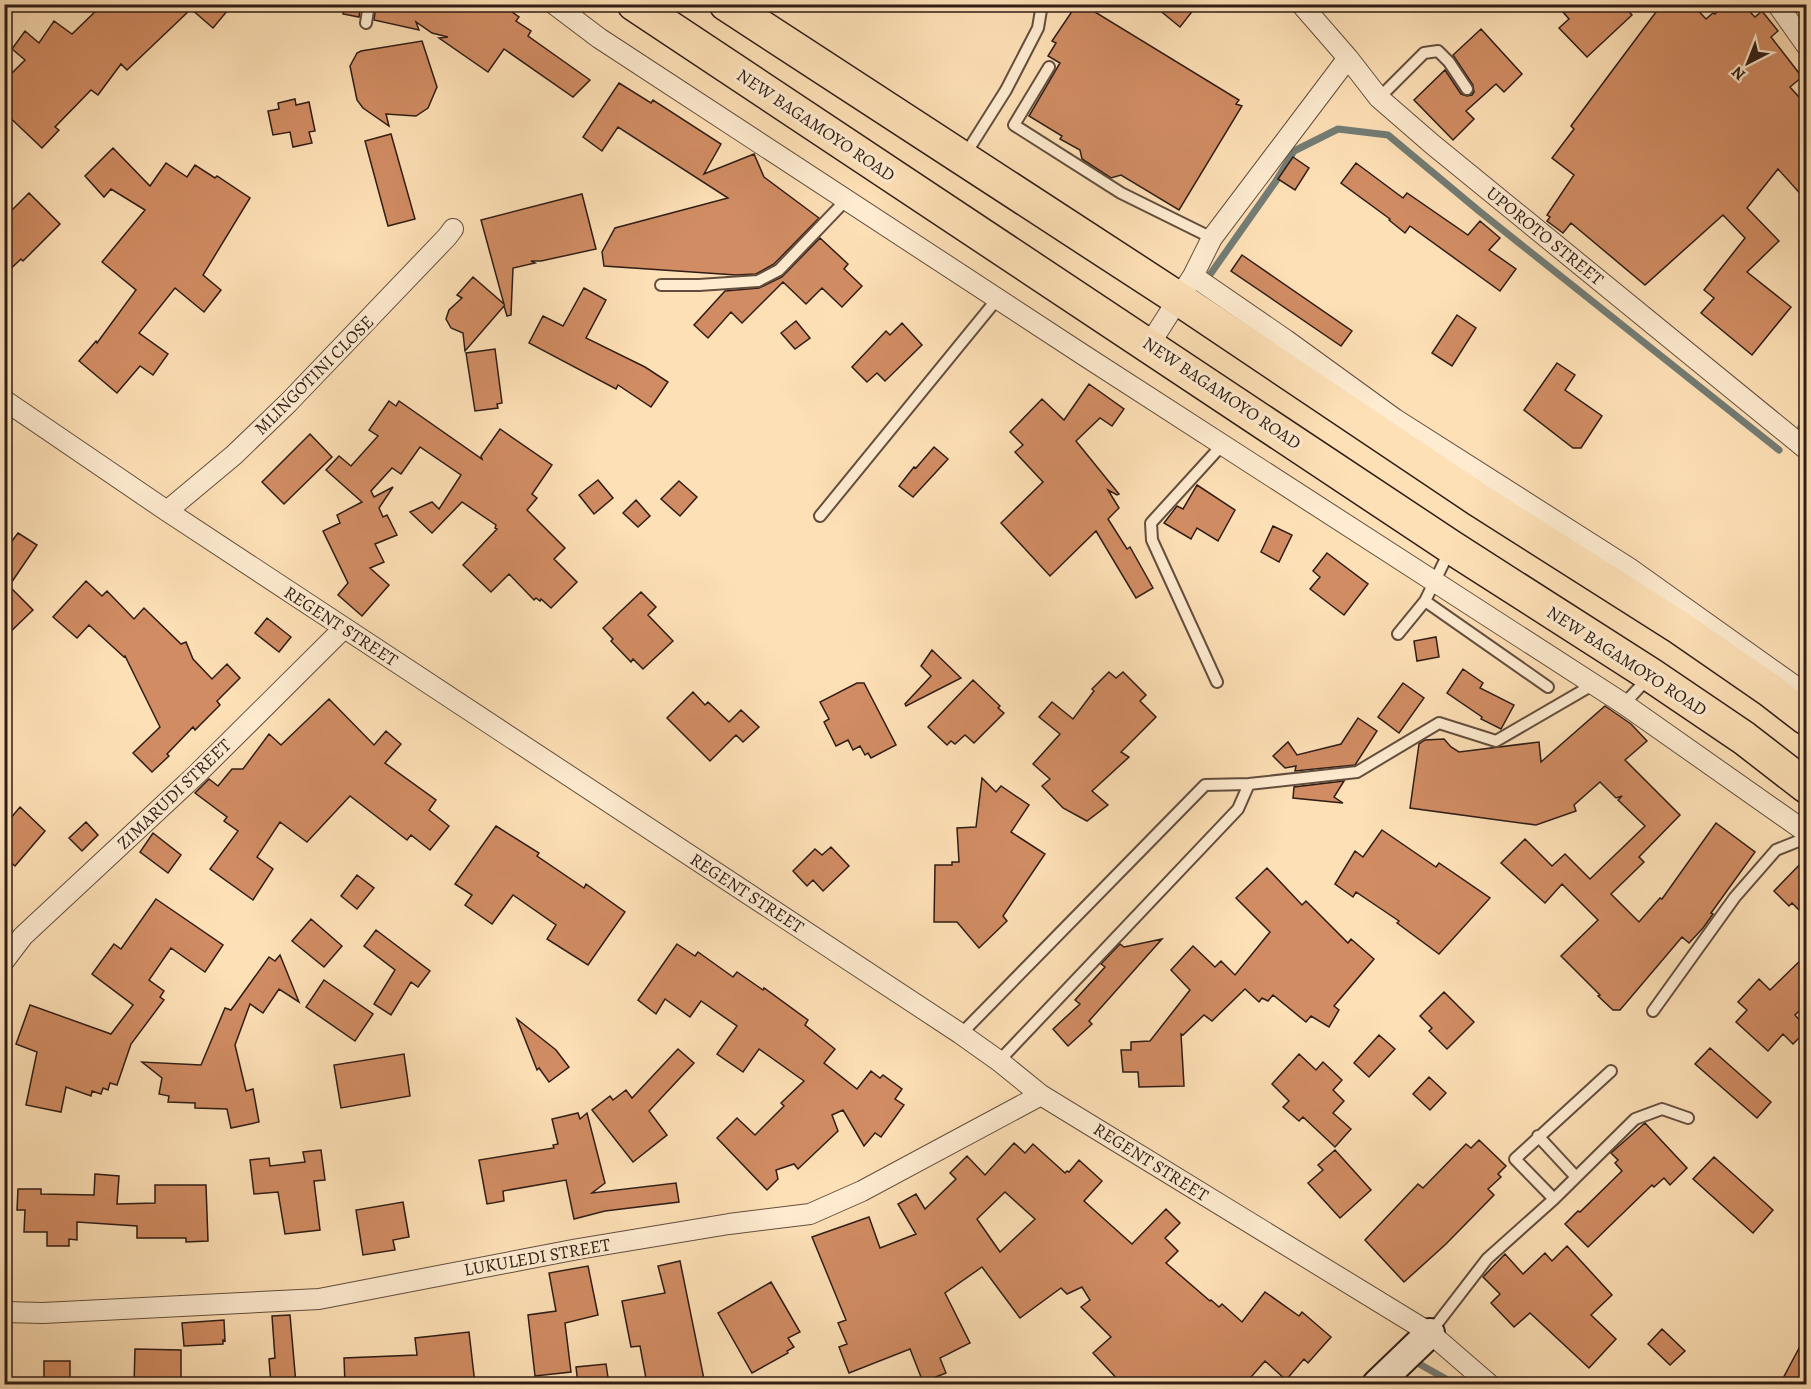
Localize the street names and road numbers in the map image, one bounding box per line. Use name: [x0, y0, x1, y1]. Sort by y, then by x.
street label: NEW BAGAMOYO ROAD: [732, 63, 900, 187]
street label: UPOROTO STREET: [1481, 181, 1609, 291]
street label: MLINGOTINI CLOSE: [249, 310, 379, 440]
street label: NEW BAGAMOYO ROAD: [1138, 331, 1306, 455]
street label: REGENT STREET: [279, 580, 403, 672]
street label: NEW BAGAMOYO ROAD: [1542, 600, 1712, 722]
street label: ZIMARUDI STREET: [112, 733, 236, 855]
street label: REGENT STREET: [685, 847, 809, 939]
street label: REGENT STREET: [1089, 1117, 1213, 1207]
street label: LUKULEDI STREET: [462, 1232, 612, 1282]

